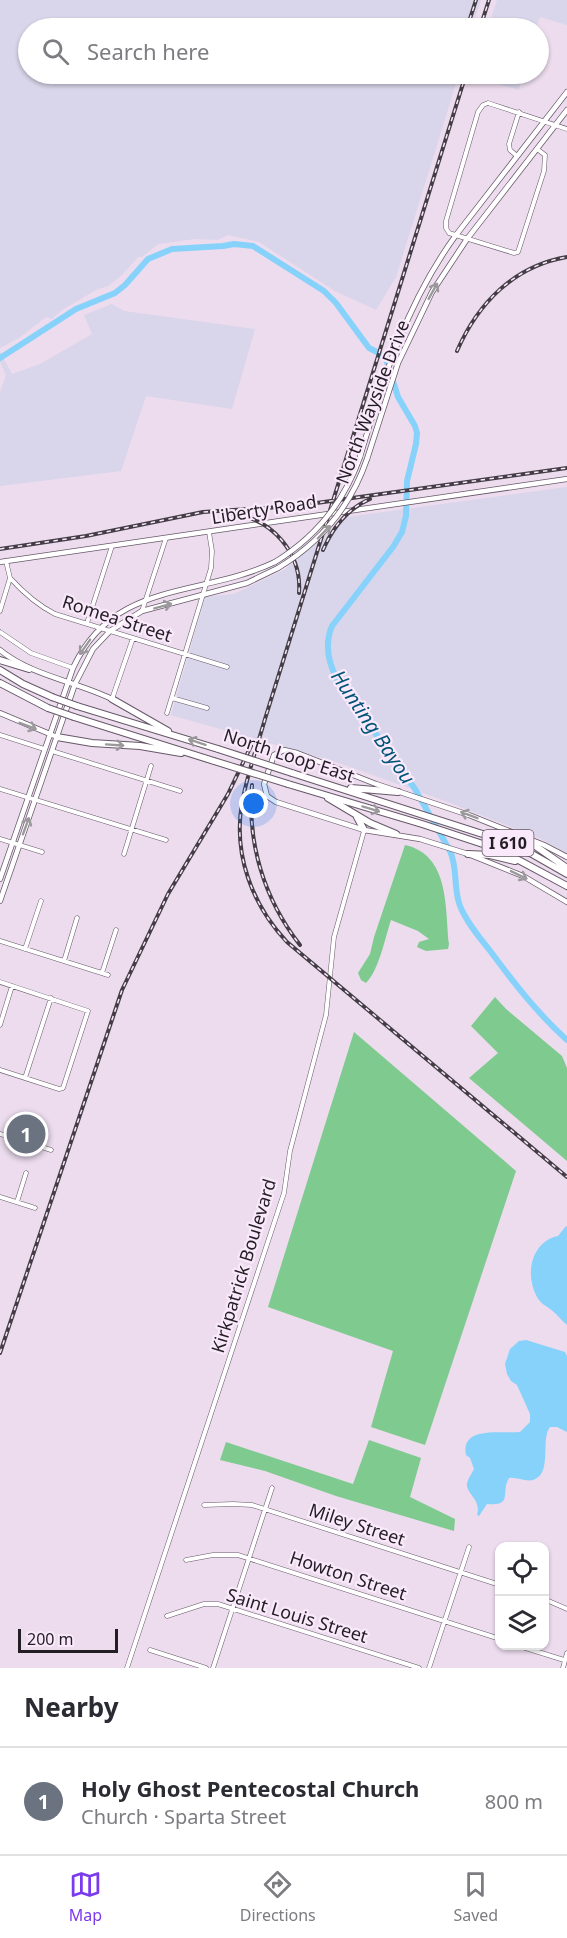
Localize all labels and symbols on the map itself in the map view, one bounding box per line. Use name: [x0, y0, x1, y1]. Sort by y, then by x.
one-way arrow: [427, 283, 439, 300]
street label: North Wayside Drive: [330, 316, 414, 487]
street label: Liberty Road: [209, 489, 318, 529]
one-way arrow: [317, 524, 331, 539]
street label: Romea Street: [59, 589, 176, 647]
one-way arrow: [153, 599, 172, 611]
one-way arrow: [78, 638, 91, 655]
water label: Hunting Bayou: [325, 664, 422, 789]
one-way arrow: [18, 721, 37, 732]
street label: North Loop East: [221, 723, 358, 788]
one-way arrow: [188, 736, 207, 747]
one-way arrow: [105, 739, 125, 750]
your location: [239, 789, 268, 818]
one-way arrow: [361, 804, 380, 815]
one-way arrow: [460, 809, 479, 820]
one-way arrow: [21, 817, 32, 836]
road number: I 610: [482, 830, 534, 856]
one-way arrow: [510, 869, 528, 881]
pin: 1: [6, 1112, 46, 1156]
street label: Kirkpatrick Boulevard: [205, 1176, 281, 1356]
street label: Miley Street: [306, 1497, 409, 1551]
street label: Howton Street: [287, 1545, 410, 1605]
street label: Saint Louis Street: [224, 1582, 371, 1648]
scale bar: [18, 1626, 118, 1654]

